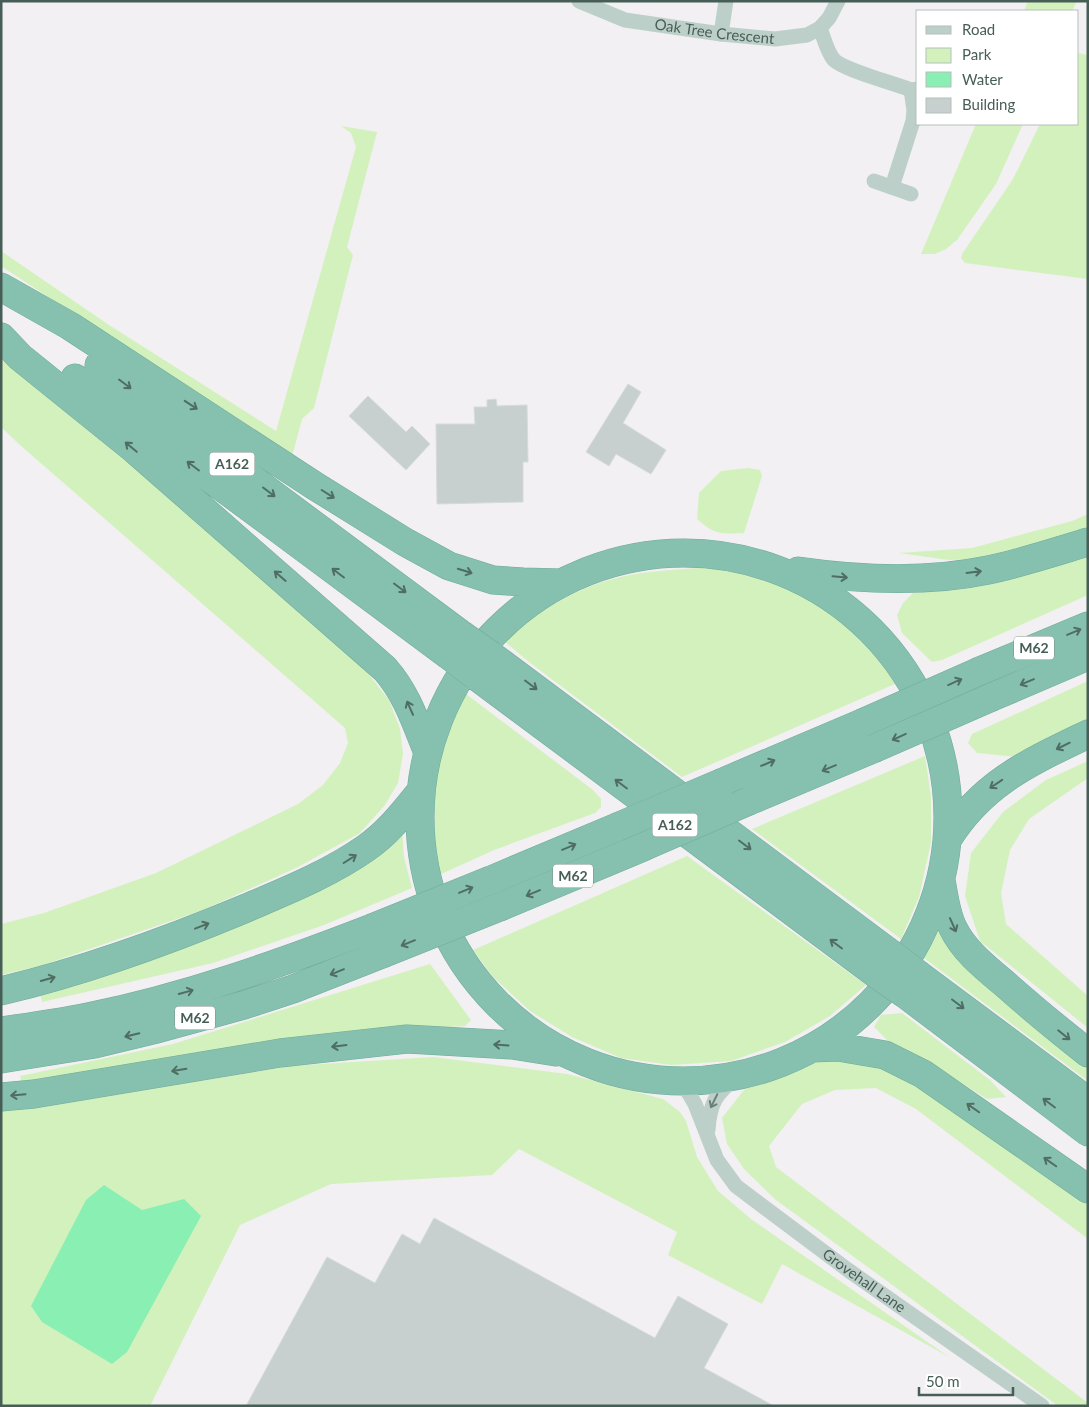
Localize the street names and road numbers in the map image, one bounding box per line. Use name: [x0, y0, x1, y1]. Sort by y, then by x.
street label: Oak Tree Crescent: [653, 14, 776, 47]
road number: A162: [210, 452, 254, 476]
road number: M62: [1014, 636, 1054, 660]
road number: A162: [652, 814, 698, 836]
road number: M62: [553, 864, 593, 888]
road number: M62: [175, 1006, 215, 1030]
street label: Grovehall Lane: [819, 1244, 910, 1316]

